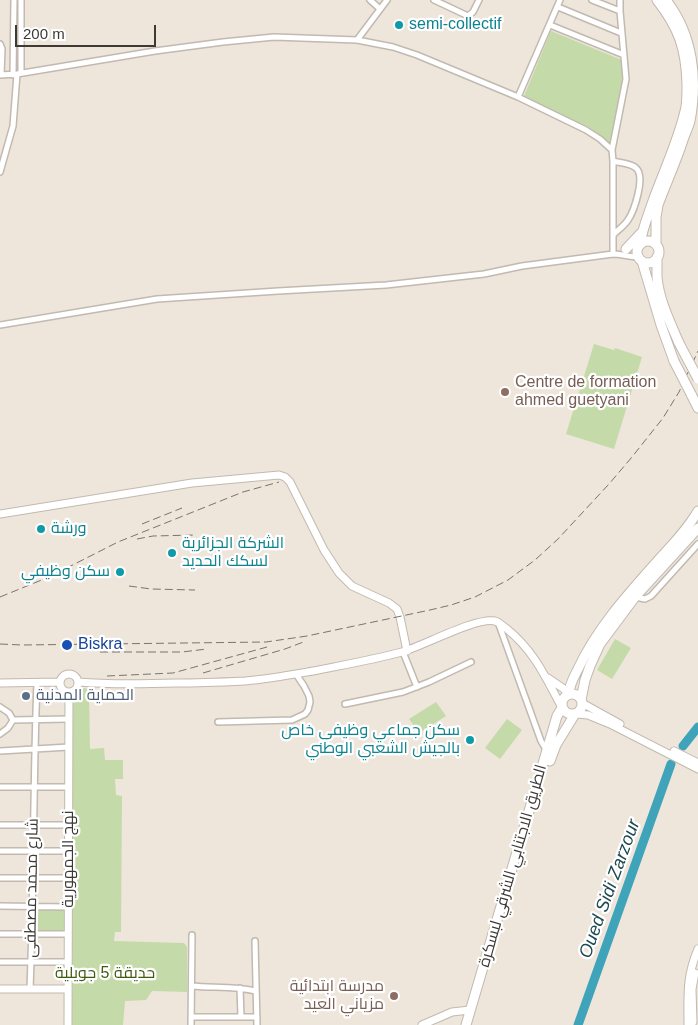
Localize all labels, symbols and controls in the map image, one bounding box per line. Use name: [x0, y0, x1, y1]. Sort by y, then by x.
scale bar: [18, 15, 159, 47]
place label: semi-collectif: [409, 15, 501, 35]
marker: semi-collectif: [393, 19, 405, 31]
text: 200 m: [23, 25, 65, 42]
place label: Centre de formation ahmed guetyani: [515, 373, 656, 411]
marker: Centre de formation ahmed guetyani: [499, 386, 511, 398]
place label: ورشة: [51, 519, 86, 539]
marker: ورشة: [35, 523, 47, 535]
place label: الشركة الجزائرية لسكك الحديد: [182, 534, 284, 572]
marker: الشركة الجزائرية لسكك الحديد: [166, 547, 178, 559]
place label: سكن وظيفي: [21, 562, 110, 582]
marker: سكن وظيفي: [114, 566, 126, 578]
place label: Biskra: [78, 635, 122, 655]
marker: Biskra: [60, 638, 74, 652]
place label: الحماية المدنية: [36, 686, 134, 706]
marker: الحماية المدنية: [20, 690, 32, 702]
place label: سكن جماعي وظيفي خاص بالجيش الشعبي الوطني: [281, 721, 460, 759]
marker: سكن جماعي وظيفي خاص بالجيش الشعبي الوطني: [464, 734, 476, 746]
street label: الطريق الاجتنابي الشرقي لبسكرة: [475, 762, 551, 970]
street label: نهج الجمهورية: [59, 810, 79, 908]
water label: Oued Sidi Zarzour: [575, 817, 645, 961]
street label: شارع محمد مصطفى: [21, 818, 43, 958]
park label: حديقة 5 جويلية: [55, 964, 155, 984]
place label: مدرسة ابتدائية مزياني العيد: [290, 977, 384, 1015]
marker: مدرسة ابتدائية مزياني العيد: [388, 990, 400, 1002]

